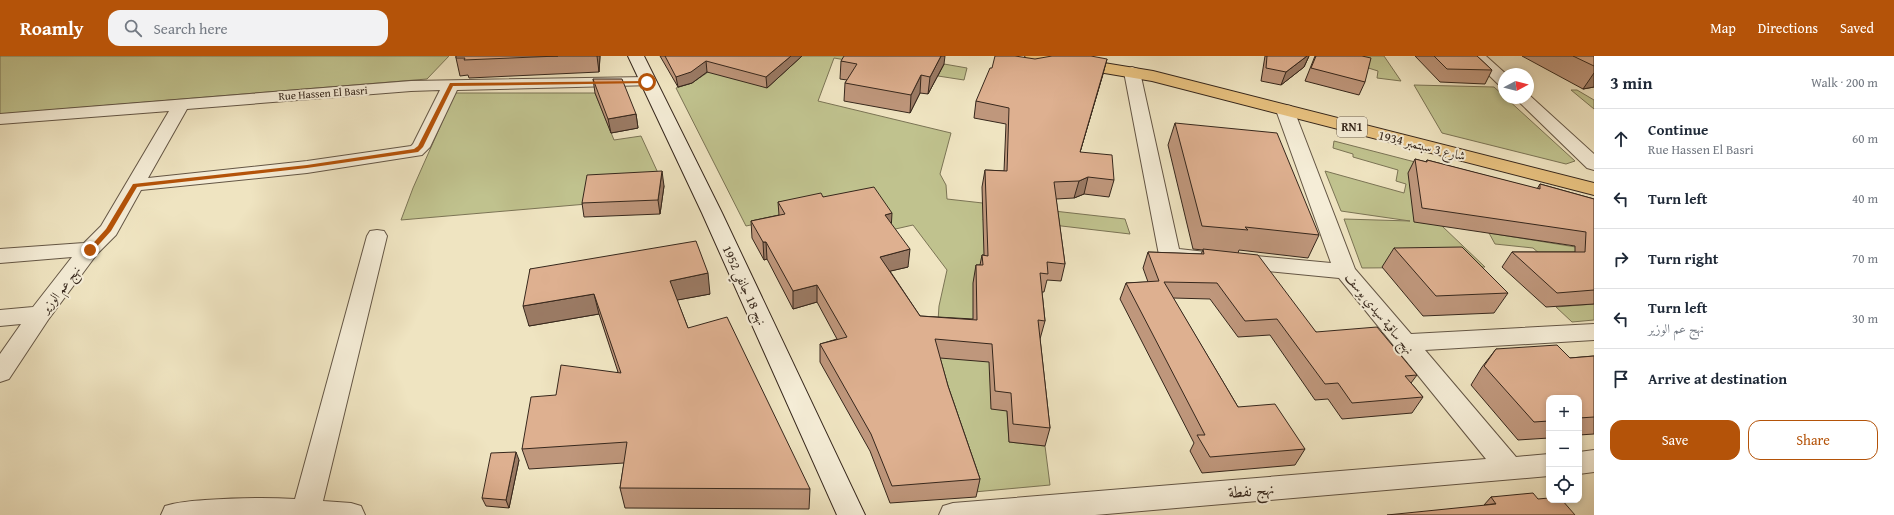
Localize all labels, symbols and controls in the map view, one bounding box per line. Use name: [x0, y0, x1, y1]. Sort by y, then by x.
search box: [108, 10, 388, 46]
text: Roamly: [20, 14, 84, 42]
icon: search: [122, 17, 144, 39]
text: Search here: [154, 18, 228, 39]
text: Map: [1710, 18, 1736, 38]
text: Directions: [1758, 18, 1818, 38]
text: Saved: [1840, 18, 1874, 38]
north arrow: [1498, 68, 1534, 104]
text: 3 min: [1610, 70, 1652, 95]
route start: [638, 73, 656, 91]
text: Walk · 200 m: [1811, 73, 1878, 92]
street label: Rue Hassen El Basri: [278, 82, 368, 104]
road number: RN1: [1337, 117, 1367, 137]
text: Continue: [1648, 119, 1709, 140]
street label: شارع 3 سبتمبر 1934: [1376, 125, 1468, 167]
icon: ahead: [1610, 128, 1632, 150]
text: 60 m: [1852, 129, 1878, 148]
text: Rue Hassen El Basri: [1648, 140, 1754, 159]
icon: left: [1610, 188, 1632, 210]
text: Turn left: [1648, 188, 1707, 209]
text: 40 m: [1852, 189, 1878, 208]
route end: [81, 241, 99, 259]
street label: نهج 18 جانفي 1952: [714, 242, 771, 330]
icon: right: [1610, 248, 1632, 270]
text: Turn right: [1648, 248, 1719, 269]
text: 70 m: [1852, 249, 1878, 268]
street label: نهج عم الوزير: [34, 261, 87, 321]
street label: نهج ساقية سيدي يوسف: [1339, 268, 1418, 359]
text: Turn left: [1648, 297, 1707, 318]
icon: left: [1610, 308, 1632, 330]
text: 30 m: [1852, 309, 1878, 328]
text: نهج عم الوزير: [1648, 319, 1704, 338]
icon: arrive: [1610, 368, 1632, 390]
text: Arrive at destination: [1648, 368, 1787, 389]
map controls: [1546, 395, 1582, 503]
button: +: [1546, 395, 1582, 431]
button: Save: [1610, 420, 1740, 460]
button: Share: [1748, 420, 1878, 460]
button: −: [1546, 431, 1582, 467]
button: locate: [1546, 467, 1582, 503]
street label: نهج نفطة: [1227, 476, 1275, 507]

